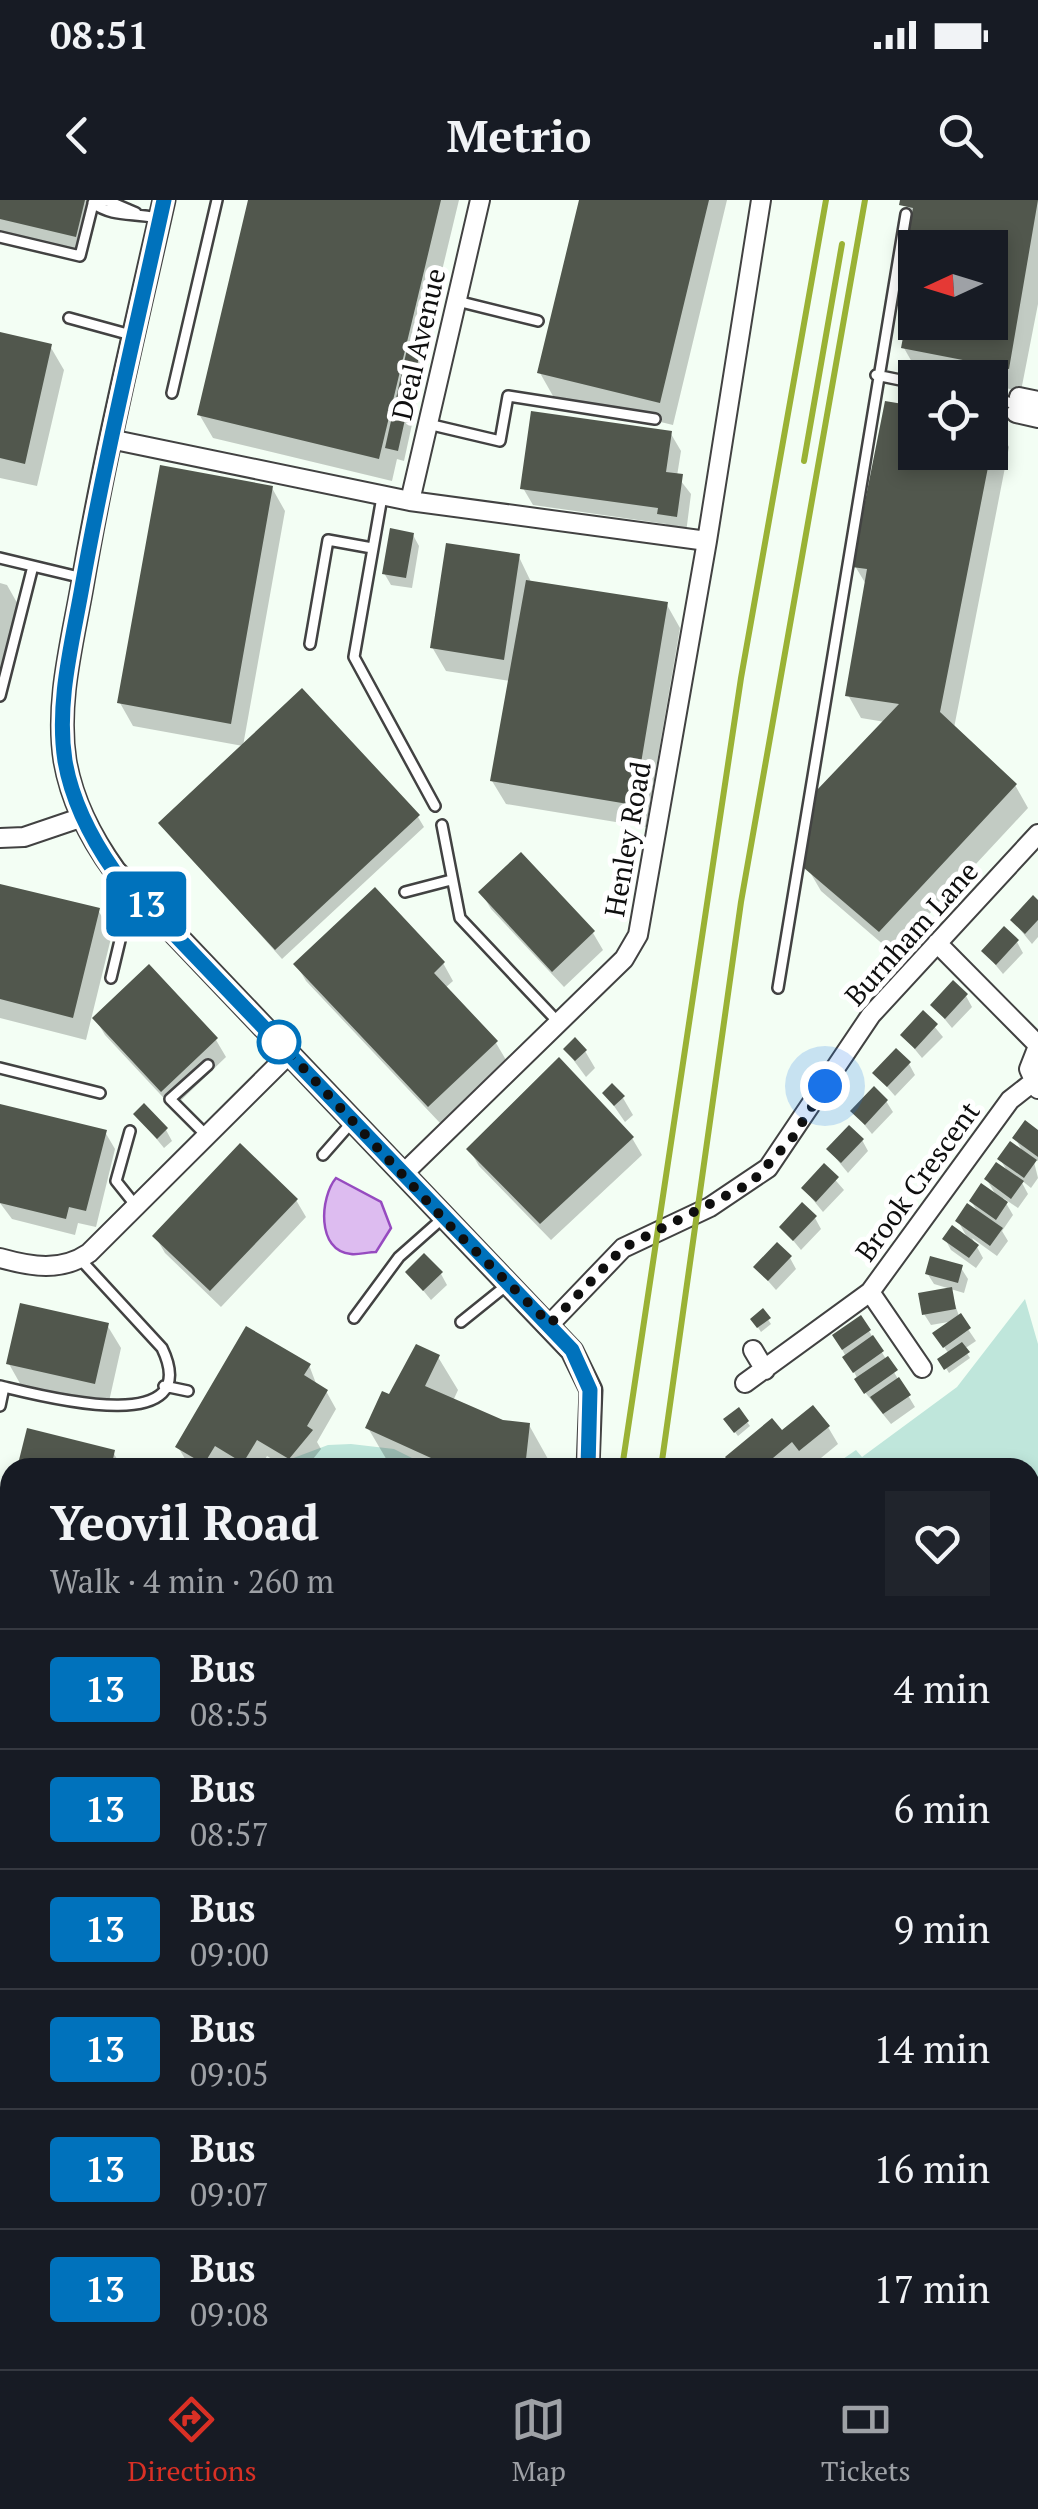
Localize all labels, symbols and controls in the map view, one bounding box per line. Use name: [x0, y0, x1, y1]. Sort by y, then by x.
text: 08:51: [50, 10, 149, 60]
text: Metrio: [446, 105, 592, 165]
icon: back: [50, 108, 105, 163]
icon: search: [933, 108, 988, 163]
north arrow: [898, 230, 1008, 340]
map controls: [898, 230, 1008, 470]
street label: Deal Avenue: [383, 265, 453, 423]
button: locate: [898, 360, 1008, 470]
street label: Henley Road: [595, 759, 659, 919]
street label: Burnham Lane: [836, 853, 986, 1013]
line badge: 13: [101, 872, 191, 936]
text: 13: [126, 881, 166, 927]
unlabelled marker: [258, 1021, 300, 1063]
your location: [800, 1061, 850, 1111]
street label: Brook Crescent: [847, 1093, 988, 1268]
text: Yeovil Road: [50, 1490, 319, 1554]
button: heart: [885, 1491, 990, 1596]
text: Walk · 4 min · 260 m: [50, 1560, 334, 1602]
text: Bus: [190, 1643, 255, 1693]
text: 4 min: [894, 1664, 990, 1714]
text: 13: [85, 1666, 125, 1712]
text: 08:55: [190, 1693, 269, 1735]
text: Bus: [190, 1763, 255, 1813]
text: 6 min: [894, 1784, 990, 1834]
text: 13: [85, 1786, 125, 1832]
text: 08:57: [190, 1813, 269, 1855]
text: Bus: [190, 1883, 255, 1933]
text: 9 min: [894, 1904, 990, 1954]
text: 13: [85, 1906, 125, 1952]
text: 09:00: [190, 1933, 269, 1975]
text: Bus: [190, 2003, 255, 2053]
text: 14 min: [873, 2024, 990, 2074]
text: 13: [85, 2026, 125, 2072]
text: 09:05: [190, 2053, 269, 2095]
text: Bus: [190, 2123, 255, 2173]
text: 16 min: [873, 2144, 990, 2194]
text: 13: [85, 2146, 125, 2192]
text: 09:07: [190, 2173, 269, 2215]
text: Bus: [190, 2243, 255, 2293]
text: 17 min: [873, 2264, 990, 2314]
text: 13: [85, 2266, 125, 2312]
text: 09:08: [190, 2293, 269, 2335]
tab: Directions: [127, 2392, 257, 2489]
tab: Map: [511, 2392, 566, 2489]
tab: Tickets: [821, 2392, 911, 2489]

